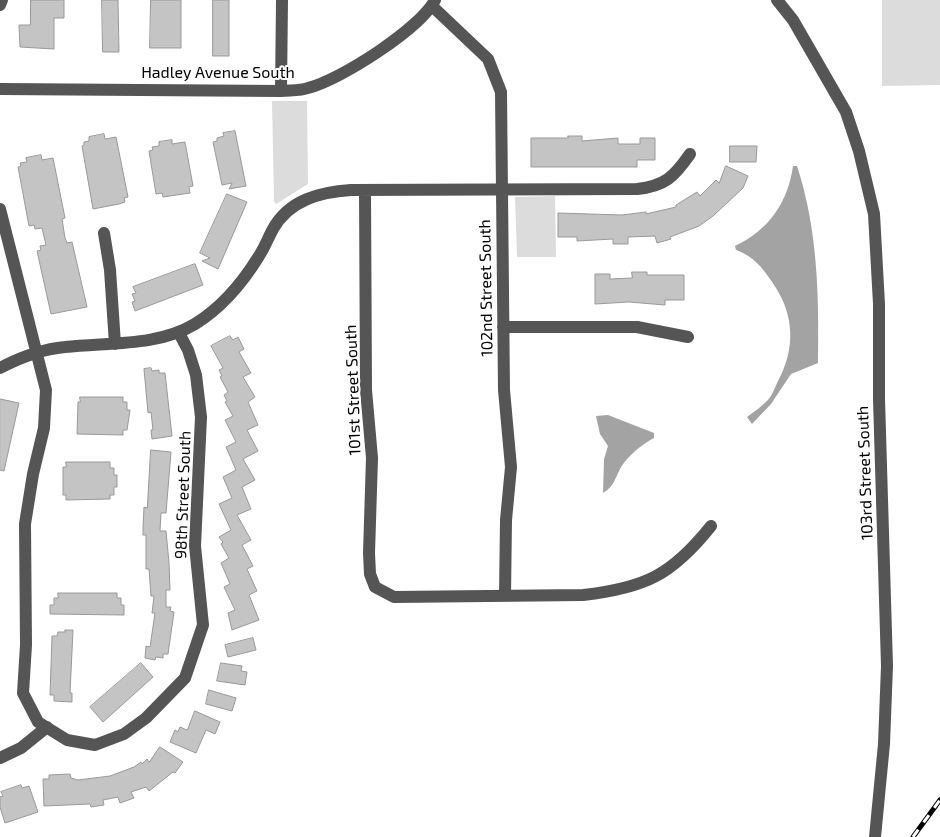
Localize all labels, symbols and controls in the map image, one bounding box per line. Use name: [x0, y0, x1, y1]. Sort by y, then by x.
street label: Hadley Avenue South: [141, 63, 295, 83]
street label: 102nd Street South: [475, 219, 497, 357]
street label: 101st Street South: [341, 324, 365, 456]
street label: 103rd Street South: [853, 405, 877, 541]
street label: 98th Street South: [171, 430, 195, 560]

